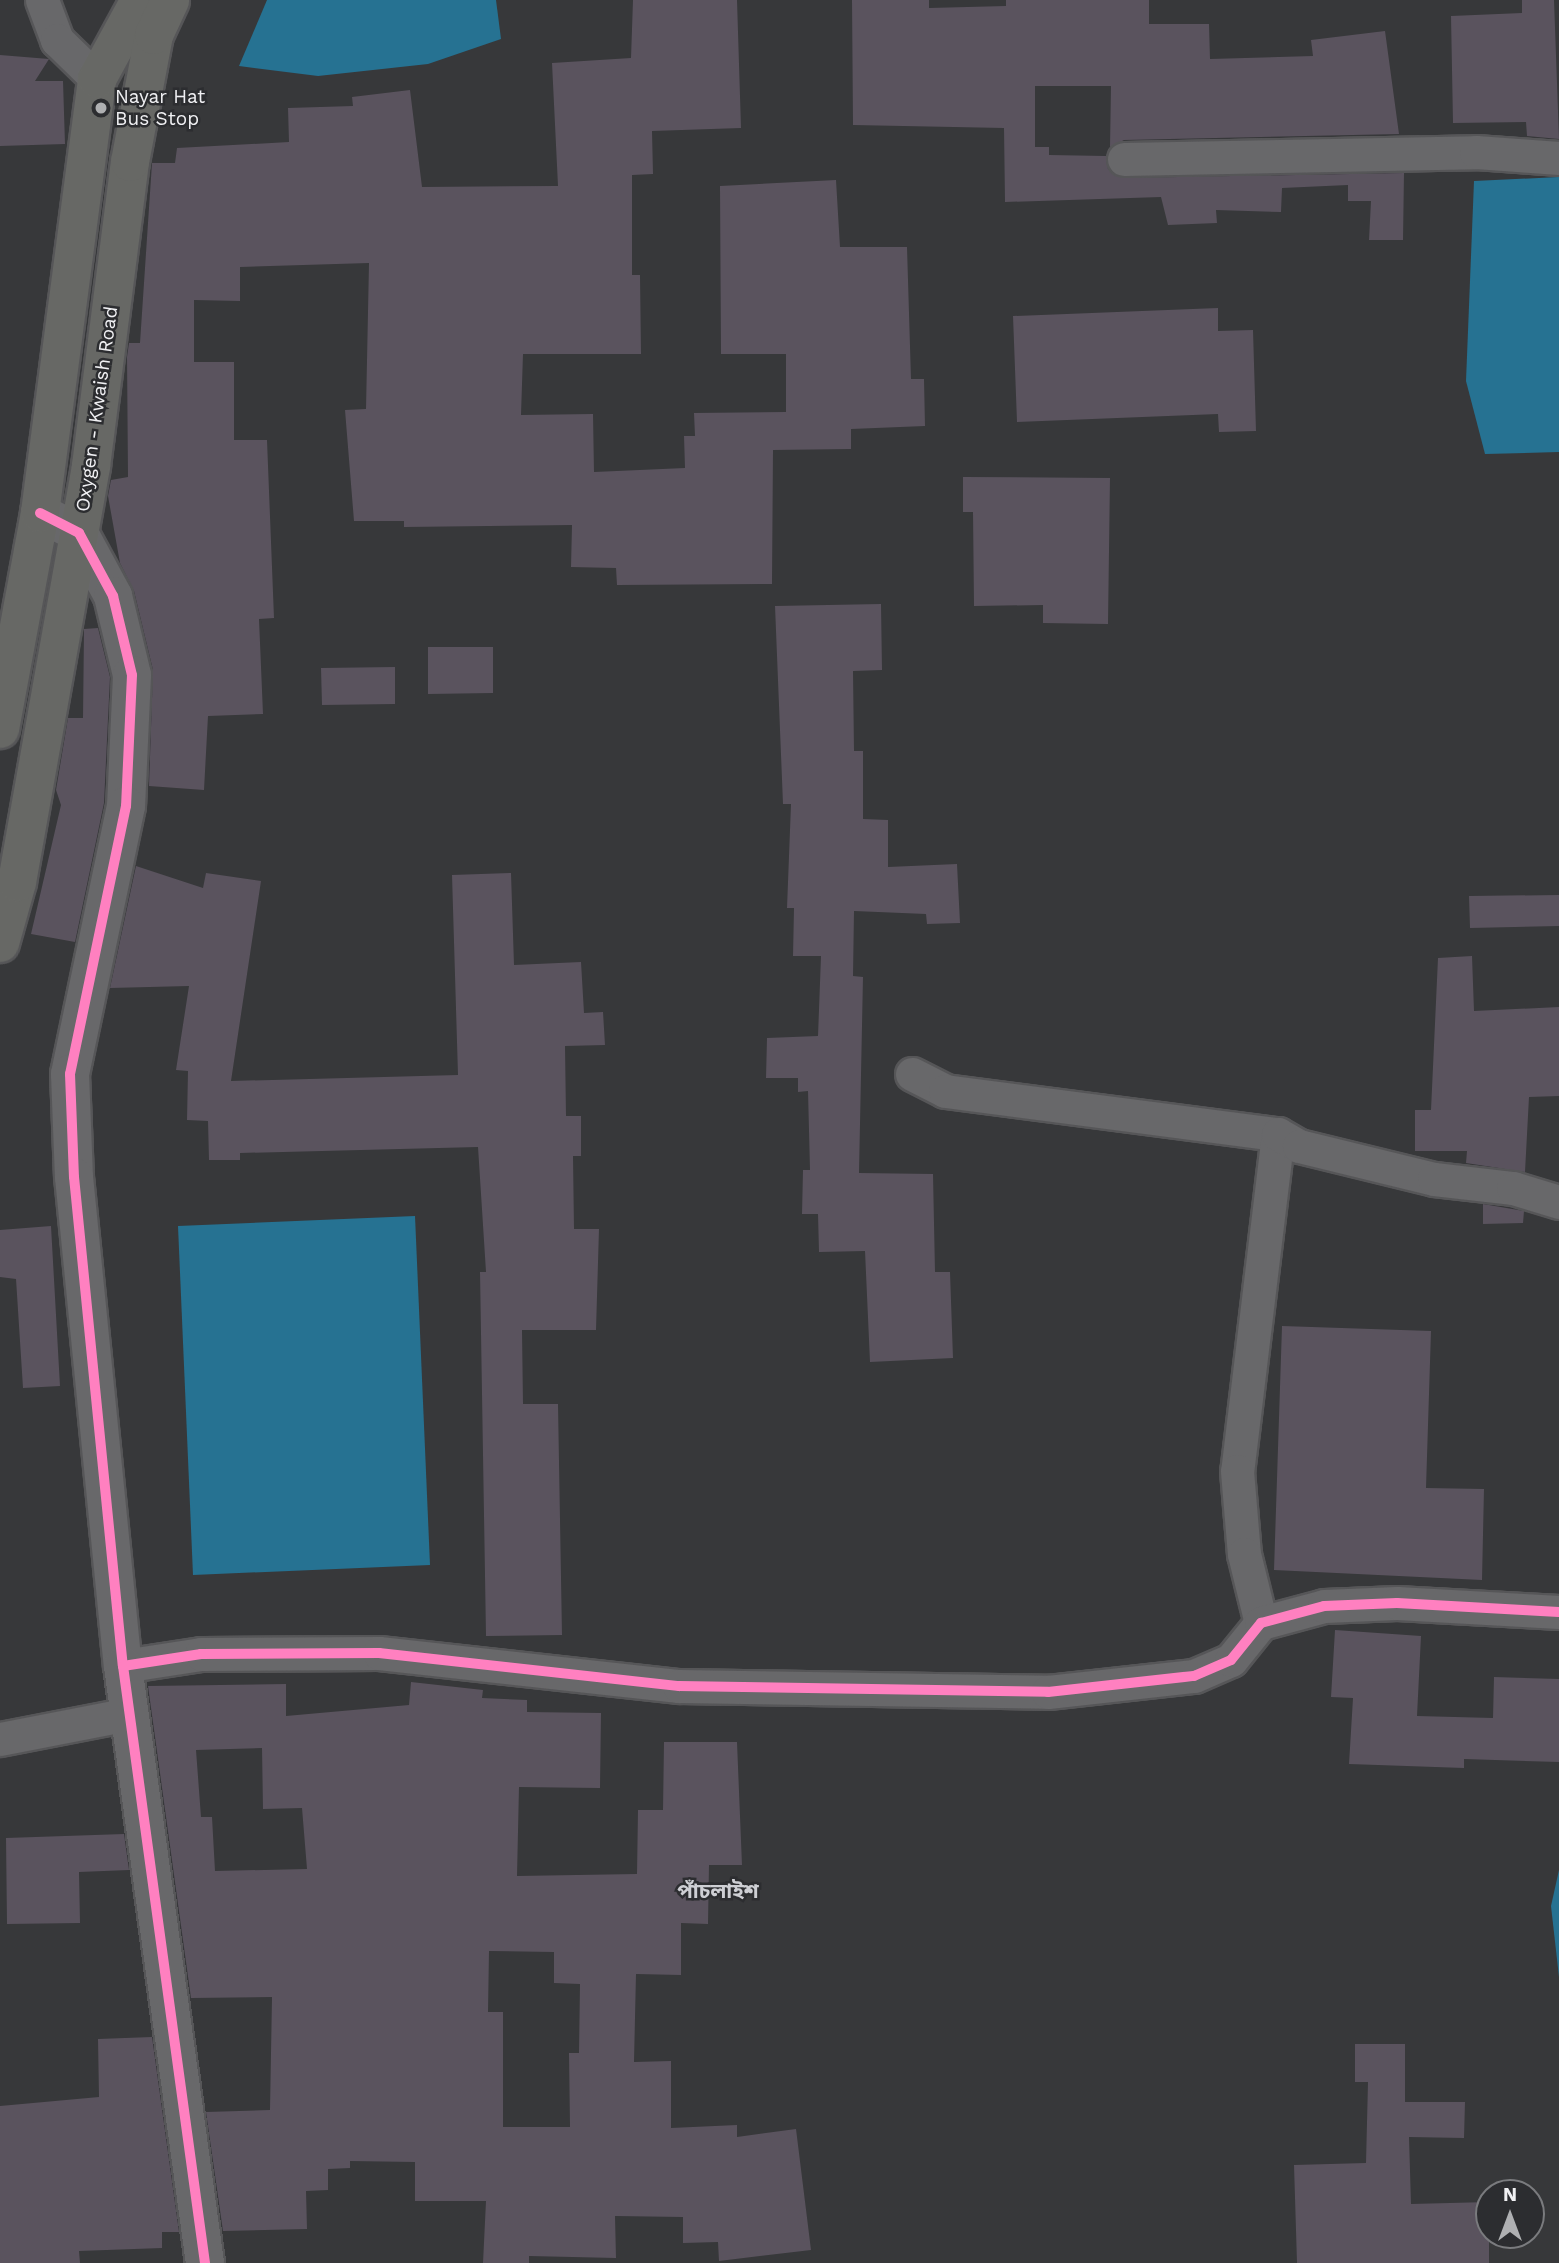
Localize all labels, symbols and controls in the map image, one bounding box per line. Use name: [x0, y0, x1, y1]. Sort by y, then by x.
place label: Nayar Hat Bus Stop: [115, 86, 206, 130]
marker: Nayar Hat Bus Stop: [93, 100, 109, 116]
street label: Oxygen - Kwaish Road: [71, 305, 123, 513]
district label: পাঁচলাইশ: [677, 1878, 759, 1904]
north arrow: [1475, 2179, 1545, 2249]
text: N: [1503, 2183, 1517, 2206]

